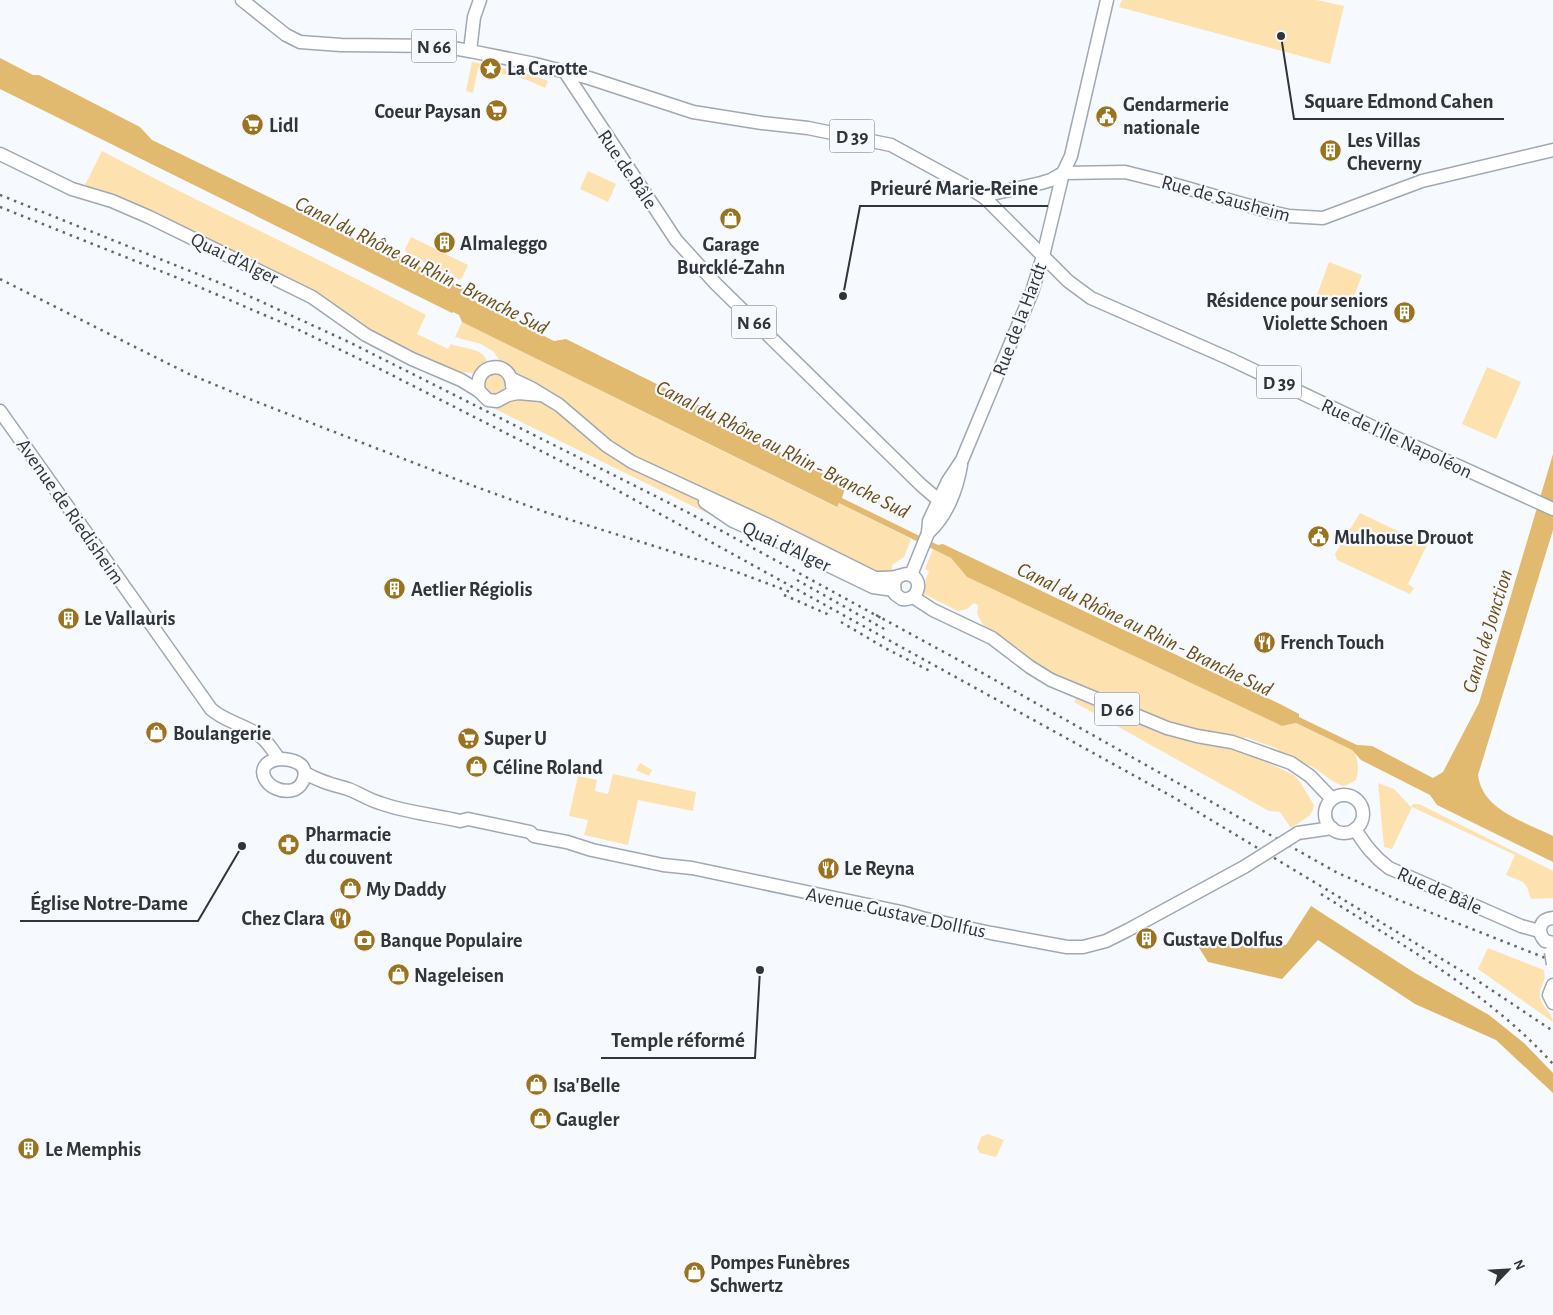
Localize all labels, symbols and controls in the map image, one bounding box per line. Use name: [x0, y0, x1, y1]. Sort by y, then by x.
road number: N 66: [412, 29, 456, 62]
place icon: La Carotte: [479, 56, 503, 80]
place label: La Carotte: [507, 59, 588, 79]
callout: Square Edmond Cahen: [1294, 83, 1504, 119]
text: Square Edmond Cahen: [1304, 91, 1494, 112]
place label: Gendarmerie nationale: [1123, 95, 1229, 138]
supermarket icon: Coeur Paysan: [485, 99, 509, 123]
place label: Coeur Paysan: [375, 102, 481, 122]
public building icon: Gendarmerie nationale: [1095, 104, 1119, 128]
supermarket icon: Lidl: [241, 113, 265, 137]
place label: Lidl: [269, 116, 299, 136]
road number: D 39: [830, 120, 874, 152]
street label: Rue de Bâle: [594, 126, 661, 213]
place label: Les Villas Cheverny: [1347, 131, 1422, 174]
building icon: Les Villas Cheverny: [1319, 139, 1343, 163]
callout: Prieuré Marie-Reine: [860, 170, 1048, 206]
street label: Rue de Sausheim: [1159, 172, 1292, 226]
text: Prieuré Marie-Reine: [870, 178, 1038, 199]
water label: Canal du Rhône au Rhin - Branche Sud: [292, 192, 552, 339]
shop icon: Garage Burcklé-Zahn: [719, 206, 743, 230]
street label: Quai d'Alger: [188, 229, 282, 289]
building icon: Almaleggo: [432, 231, 456, 255]
place label: Almaleggo: [460, 234, 548, 254]
place label: Garage Burcklé-Zahn: [677, 235, 785, 278]
street label: Rue de la Hardt: [989, 260, 1051, 379]
place label: Résidence pour seniors Violette Schoen: [1206, 291, 1388, 334]
building icon: Résidence pour seniors Violette Schoen: [1392, 300, 1416, 324]
road number: N 66: [732, 306, 776, 338]
road number: D 39: [1256, 366, 1302, 398]
water label: Canal du Rhône au Rhin - Branche Sud: [653, 376, 913, 523]
street label: Rue de l'Île Napoléon: [1318, 394, 1476, 483]
street label: Avenue de Riedisheim: [12, 435, 128, 588]
street label: Quai d'Alger: [739, 518, 834, 576]
public building icon: Mulhouse Drouot: [1306, 525, 1330, 549]
place label: Mulhouse Drouot: [1334, 528, 1474, 548]
water label: Canal du Rhône au Rhin - Branche Sud: [1014, 558, 1276, 701]
water label: Canal de Jonction: [1459, 567, 1516, 696]
building icon: Aetlier Régiolis: [383, 577, 407, 601]
place label: Aetlier Régiolis: [411, 580, 533, 600]
building icon: Le Vallauris: [56, 606, 80, 630]
place label: Le Vallauris: [84, 609, 176, 629]
restaurant icon: French Touch: [1252, 630, 1276, 654]
place label: French Touch: [1280, 633, 1384, 653]
road number: D 66: [1094, 692, 1140, 726]
shop icon: Boulangerie: [145, 721, 169, 745]
place label: Boulangerie: [173, 724, 271, 744]
supermarket icon: Super U: [456, 726, 480, 750]
place label: Super U: [484, 729, 547, 749]
shop icon: Céline Roland: [465, 755, 489, 779]
place label: Céline Roland: [493, 758, 603, 778]
place label: Pharmacie du couvent: [305, 825, 393, 868]
pharmacy icon: Pharmacie du couvent: [277, 833, 301, 857]
restaurant icon: Le Reyna: [816, 856, 840, 880]
place label: Le Reyna: [844, 859, 915, 879]
street label: Rue de Bâle: [1394, 863, 1485, 918]
shop icon: My Daddy: [338, 877, 362, 901]
place label: My Daddy: [366, 880, 446, 900]
street label: Avenue Gustave Dollfus: [804, 884, 987, 942]
callout: Église Notre-Dame: [20, 885, 198, 921]
text: Église Notre-Dame: [30, 890, 188, 914]
restaurant icon: Chez Clara: [329, 906, 353, 930]
place label: Chez Clara: [241, 909, 325, 929]
building icon: Gustave Dolfus: [1135, 927, 1159, 951]
bank icon: Banque Populaire: [352, 928, 376, 952]
place label: Gustave Dolfus: [1163, 930, 1283, 950]
place label: Banque Populaire: [380, 931, 523, 951]
shop icon: Nageleisen: [386, 963, 410, 987]
place label: Nageleisen: [414, 966, 504, 986]
callout: Temple réformé: [601, 1022, 755, 1058]
text: Temple réformé: [611, 1030, 745, 1051]
shop icon: Isa'Belle: [525, 1073, 549, 1097]
place label: Isa'Belle: [553, 1076, 620, 1096]
shop icon: Gaugler: [528, 1107, 552, 1131]
place label: Gaugler: [556, 1110, 620, 1130]
building icon: Le Memphis: [17, 1137, 41, 1161]
place label: Le Memphis: [45, 1140, 141, 1160]
north arrow: [1483, 1245, 1533, 1295]
place label: Pompes Funèbres Schwertz: [710, 1253, 850, 1296]
text: N: [1510, 1258, 1527, 1272]
shop icon: Pompes Funèbres Schwertz: [682, 1261, 706, 1285]

